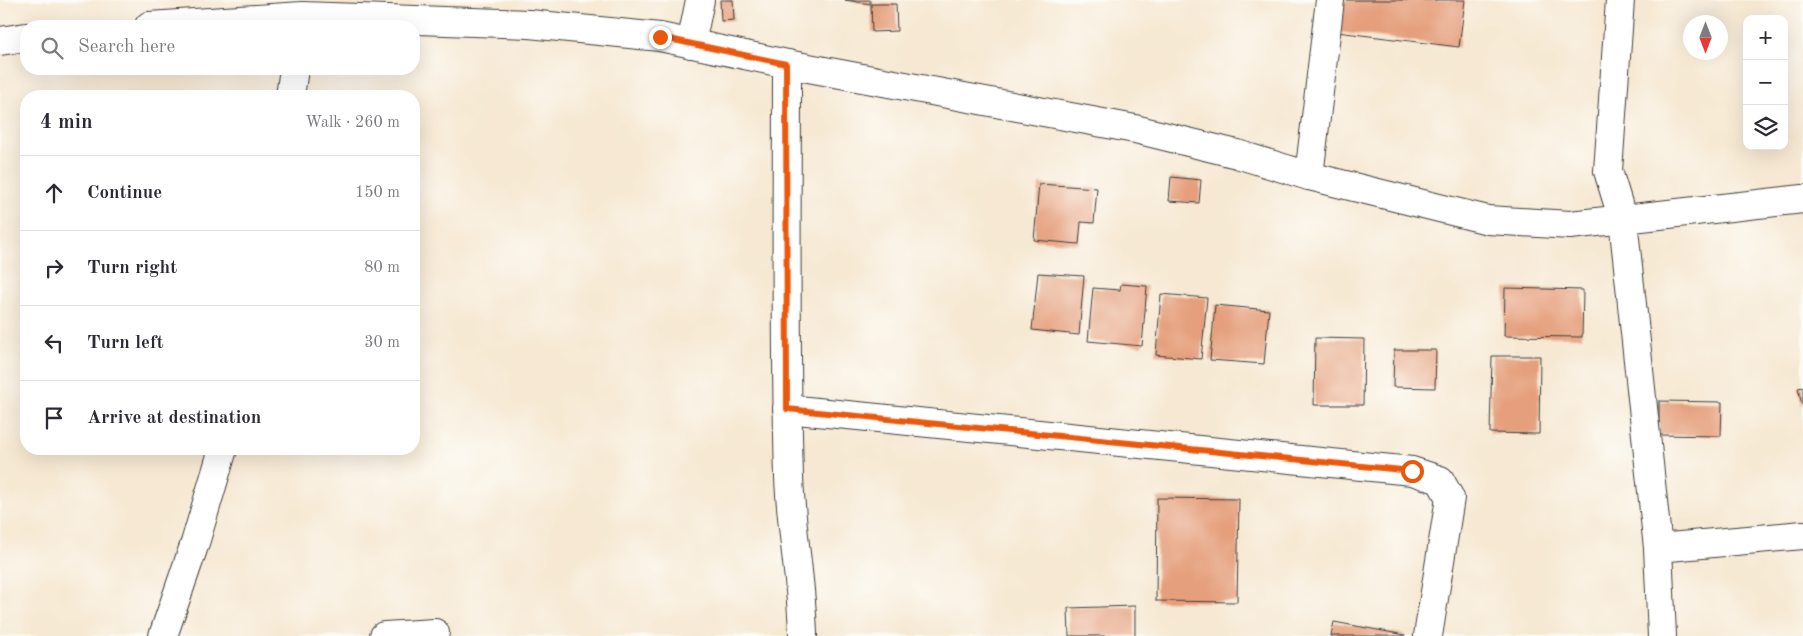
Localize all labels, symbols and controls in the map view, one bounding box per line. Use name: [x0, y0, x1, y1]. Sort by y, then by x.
north arrow: [1683, 15, 1728, 60]
map controls: [1743, 15, 1788, 150]
button: +: [1743, 15, 1788, 60]
search box: [20, 20, 420, 75]
route end: [649, 26, 672, 49]
icon: search: [38, 34, 66, 62]
text: Search here: [78, 38, 175, 57]
button: −: [1743, 60, 1788, 105]
button: layers: [1743, 105, 1788, 150]
text: 4 min: [40, 112, 93, 133]
text: Walk · 260 m: [305, 115, 400, 131]
icon: ahead: [40, 179, 68, 207]
text: Continue: [87, 184, 162, 203]
text: 150 m: [355, 185, 400, 201]
icon: right: [40, 254, 68, 282]
text: Turn right: [87, 259, 177, 278]
text: 80 m: [364, 260, 400, 276]
icon: left: [40, 329, 68, 357]
text: Turn left: [87, 334, 164, 353]
text: 30 m: [364, 335, 400, 351]
icon: arrive: [40, 404, 68, 432]
text: Arrive at destination: [87, 409, 261, 428]
route start: [1401, 460, 1424, 483]

